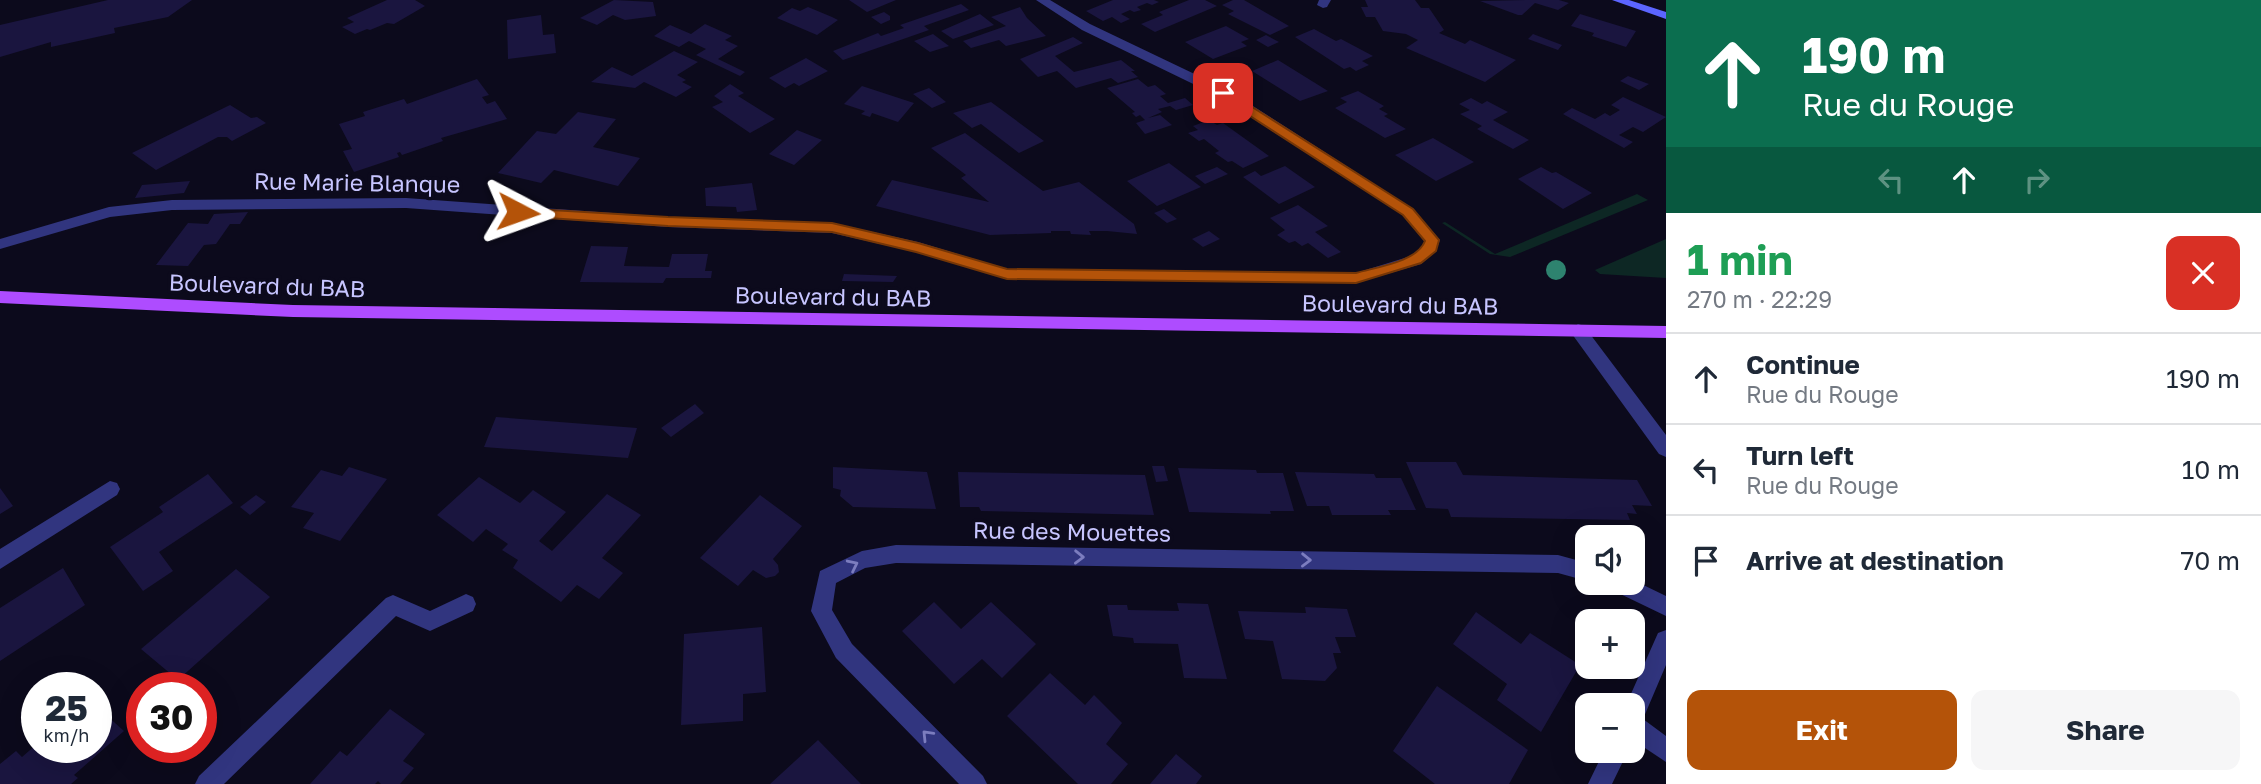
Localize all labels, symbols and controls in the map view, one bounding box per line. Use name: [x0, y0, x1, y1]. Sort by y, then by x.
text: 190 m: [1802, 25, 1945, 84]
icon: ahead: [1687, 28, 1778, 119]
pin: [1193, 63, 1253, 123]
icon: arrive: [1204, 74, 1242, 112]
text: Rue du Rouge: [1802, 85, 2014, 123]
icon: left: [1872, 161, 1910, 199]
icon: ahead: [1945, 161, 1983, 199]
icon: right: [2018, 161, 2056, 199]
street label: Rue Marie Blanque: [254, 166, 460, 198]
position arrow: [481, 175, 555, 249]
text: 1 min: [1687, 234, 1793, 284]
button: close: [2166, 236, 2240, 310]
street label: Boulevard du BAB: [168, 268, 366, 302]
street label: Boulevard du BAB: [735, 280, 932, 312]
text: 270 m · 22:29: [1687, 285, 1832, 313]
street label: Boulevard du BAB: [1302, 288, 1499, 320]
text: Continue: [1746, 349, 1860, 380]
icon: ahead: [1687, 360, 1725, 398]
text: 190 m: [2166, 363, 2240, 394]
text: Rue du Rouge: [1746, 380, 1899, 408]
text: Turn left: [1746, 440, 1854, 471]
icon: left: [1687, 451, 1725, 489]
text: 10 m: [2182, 454, 2240, 485]
text: Rue du Rouge: [1746, 471, 1899, 499]
street label: Rue des Mouettes: [973, 515, 1171, 547]
map controls: [1575, 525, 1645, 763]
button: sound: [1575, 525, 1645, 595]
icon: arrive: [1687, 542, 1725, 580]
text: Arrive at destination: [1746, 545, 2004, 576]
text: 70 m: [2181, 545, 2240, 576]
one-way arrow: [1074, 549, 1085, 565]
one-way arrow: [1301, 553, 1312, 568]
one-way arrow: [846, 559, 858, 573]
button: +: [1575, 609, 1645, 679]
speed limit sign: 30: [126, 672, 217, 763]
text: 25: [45, 687, 88, 729]
button: Exit: [1687, 690, 1957, 770]
button: Share: [1971, 690, 2240, 770]
button: −: [1575, 693, 1645, 763]
text: km/h: [44, 724, 89, 746]
one-way arrow: [923, 730, 936, 743]

